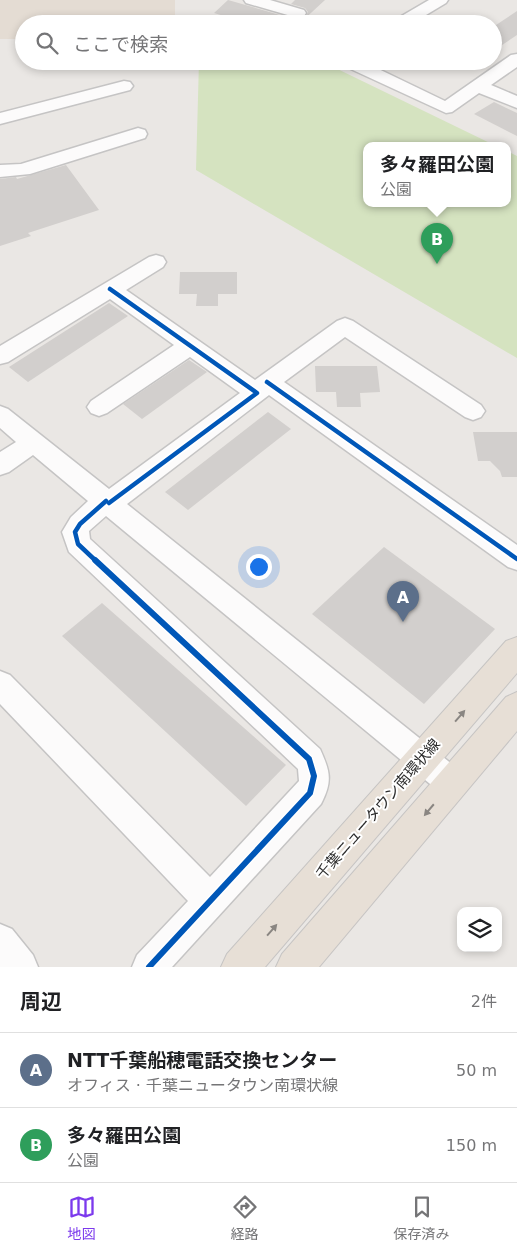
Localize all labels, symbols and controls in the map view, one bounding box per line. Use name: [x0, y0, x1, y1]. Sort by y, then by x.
search box: [15, 15, 502, 70]
icon: search: [33, 29, 61, 57]
text: ここで検索: [73, 33, 168, 55]
popup: [363, 142, 511, 207]
text: 多々羅田公園: [380, 153, 494, 175]
text: 公園: [380, 180, 412, 199]
pin: B: [421, 223, 453, 264]
your location: [246, 554, 272, 580]
pin: A: [387, 581, 419, 622]
one-way arrow: [454, 710, 466, 722]
street label: 千葉ニュータウン南環状線: [312, 735, 444, 883]
one-way arrow: [423, 804, 434, 817]
map controls: [457, 907, 502, 952]
button: layers: [457, 907, 502, 952]
one-way arrow: [266, 925, 278, 937]
text: 周辺: [20, 990, 62, 1014]
text: 2件: [471, 992, 497, 1011]
text: NTT千葉船穂電話交換センター: [67, 1049, 337, 1071]
text: A: [30, 1061, 42, 1080]
text: 50 m: [456, 1061, 497, 1080]
text: オフィス · 千葉ニュータウン南環状線: [67, 1076, 338, 1095]
text: 多々羅田公園: [67, 1124, 181, 1146]
text: B: [30, 1136, 42, 1155]
text: 150 m: [446, 1136, 497, 1155]
text: 公園: [67, 1151, 99, 1170]
tab: 地図: [68, 1193, 96, 1243]
tab: 経路: [231, 1193, 259, 1243]
tab: 保存済み: [394, 1193, 450, 1243]

